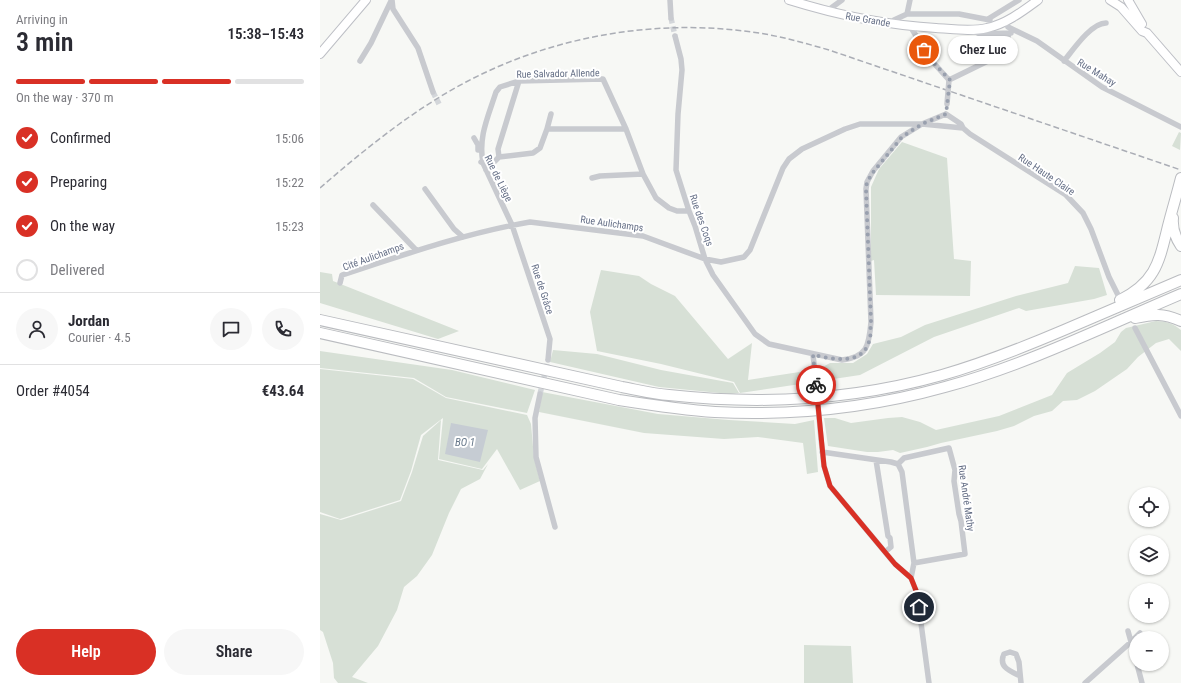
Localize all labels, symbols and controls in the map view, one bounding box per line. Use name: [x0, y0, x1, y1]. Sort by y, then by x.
street label: Rue Grande: [845, 10, 891, 29]
text: Arriving in: [16, 12, 68, 27]
text: 15:38–15:43: [227, 25, 304, 43]
text: 3 min: [16, 27, 74, 57]
pin: [907, 33, 941, 67]
callout: Chez Luc: [948, 36, 1018, 64]
icon: bag: [913, 39, 935, 61]
text: Chez Luc: [959, 42, 1007, 57]
street label: Rue Mahay: [1076, 56, 1118, 89]
street label: Rue Salvador Allende: [516, 67, 600, 80]
text: On the way · 370 m: [16, 90, 113, 105]
icon: check: [16, 127, 38, 149]
text: Confirmed: [50, 129, 111, 147]
text: 15:06: [275, 131, 304, 146]
street label: Rue Haute Claire: [1016, 152, 1077, 197]
street label: Rue de Liège: [483, 153, 515, 204]
icon: check: [16, 171, 38, 193]
text: Preparing: [50, 173, 107, 191]
text: 15:22: [275, 175, 304, 190]
street label: Rue des Coqs: [688, 193, 716, 248]
street label: Rue Aulichamps: [580, 214, 645, 233]
icon: check: [16, 215, 38, 237]
text: On the way: [50, 217, 115, 235]
text: 15:23: [275, 219, 304, 234]
street label: Cité Aulichamps: [341, 240, 406, 273]
text: Delivered: [50, 261, 105, 279]
street label: Rue de Grâce: [529, 263, 556, 316]
button: person: [16, 308, 58, 350]
button: chat: [210, 308, 252, 350]
button: phone: [262, 308, 304, 350]
text: Jordan: [68, 312, 110, 330]
text: Courier · 4.5: [68, 330, 131, 345]
courier: [796, 365, 836, 405]
icon: bike: [805, 374, 827, 396]
text: Order #4054: [16, 382, 90, 400]
text: €43.64: [262, 382, 304, 400]
water label: BO 1: [455, 436, 475, 449]
street label: Rue André Mathy: [956, 464, 977, 532]
map controls: [1129, 487, 1169, 671]
button: locate: [1129, 487, 1169, 527]
button: layers: [1129, 535, 1169, 575]
button: +: [1129, 583, 1169, 623]
pin: [902, 590, 936, 624]
icon: home: [908, 596, 930, 618]
button: Help: [16, 629, 156, 675]
button: Share: [164, 629, 304, 675]
button: −: [1129, 631, 1169, 671]

